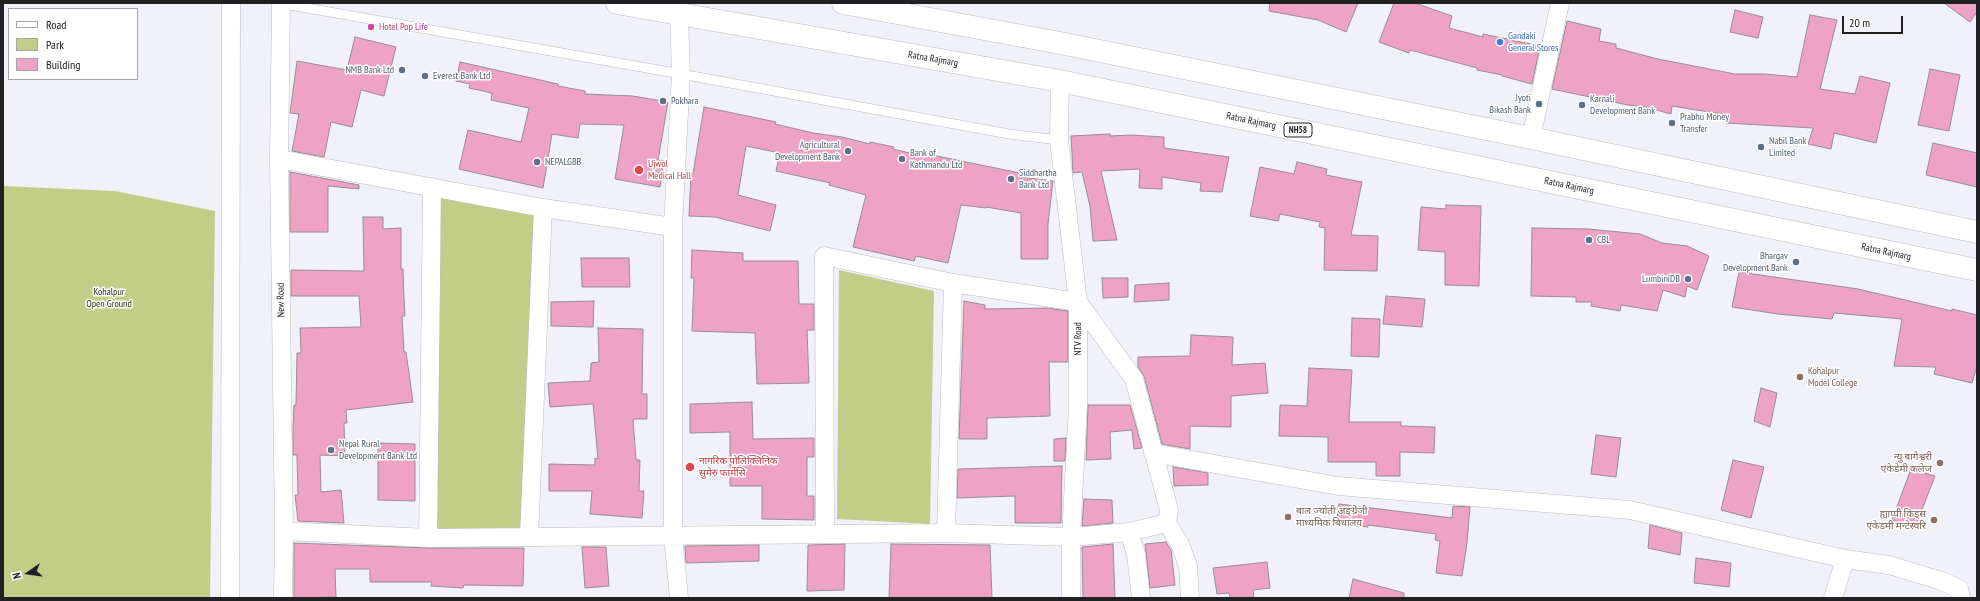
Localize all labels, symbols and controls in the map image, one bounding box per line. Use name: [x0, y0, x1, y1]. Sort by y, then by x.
legend: [8, 8, 138, 80]
scale bar: [1844, 8, 1905, 34]
text: 20 m: [1849, 15, 1870, 30]
text: Road: [46, 17, 66, 32]
place label: Hotel Pop Life: [379, 21, 428, 33]
marker: Hotel Pop Life: [366, 22, 376, 32]
place label: Gandaki General Stores: [1508, 30, 1558, 54]
text: Park: [46, 37, 64, 52]
marker: Gandaki General Stores: [1495, 37, 1505, 47]
street label: Ratna Rajmarg: [907, 49, 959, 69]
text: Building: [46, 57, 81, 72]
place label: NMB Bank Ltd: [345, 64, 394, 76]
marker: NMB Bank Ltd: [397, 65, 407, 75]
place label: Everest Bank Ltd: [433, 70, 490, 82]
marker: Everest Bank Ltd: [420, 71, 430, 81]
place label: Jyoti Bikash Bank: [1489, 92, 1531, 116]
place label: Karnali Development Bank: [1590, 93, 1655, 116]
place label: Pokhara: [671, 95, 699, 107]
marker: Pokhara: [658, 96, 668, 106]
marker: Jyoti Bikash Bank: [1534, 99, 1544, 109]
marker: Karnali Development Bank: [1577, 100, 1587, 110]
street label: Ratna Rajmarg: [1225, 110, 1277, 132]
place label: Prabhu Money Transfer: [1680, 111, 1729, 134]
marker: Prabhu Money Transfer: [1667, 118, 1677, 128]
road number: NH58: [1284, 123, 1312, 137]
place label: Nabil Bank Limited: [1769, 135, 1806, 158]
place label: Agricultural Development Bank: [775, 139, 840, 162]
marker: Nabil Bank Limited: [1756, 142, 1766, 152]
marker: Agricultural Development Bank: [843, 146, 853, 156]
place label: Bank of Kathmandu Ltd: [910, 147, 962, 170]
marker: Bank of Kathmandu Ltd: [897, 154, 907, 164]
place label: NEPALGBB: [545, 156, 581, 168]
marker: NEPALGBB: [532, 157, 542, 167]
place label: Ujwol Medical Hall: [648, 158, 691, 182]
marker: Ujwol Medical Hall: [633, 164, 645, 176]
place label: Siddhartha Bank Ltd: [1019, 167, 1057, 190]
marker: Siddhartha Bank Ltd: [1006, 174, 1016, 184]
street label: Ratna Rajmarg: [1543, 175, 1595, 197]
place label: CBL: [1597, 234, 1610, 246]
marker: CBL: [1584, 235, 1594, 245]
street label: Ratna Rajmarg: [1860, 241, 1912, 263]
place label: Bhargav Development Bank: [1723, 250, 1788, 274]
marker: Bhargav Development Bank: [1791, 257, 1801, 267]
place label: LumbiniDB: [1642, 273, 1680, 285]
marker: LumbiniDB: [1683, 274, 1693, 284]
street label: New Road: [275, 283, 287, 317]
park label: Kohalpur Open Ground: [86, 286, 132, 310]
street label: NTV Road: [1072, 322, 1084, 356]
place label: Kohalpur Model College: [1808, 365, 1857, 388]
marker: Kohalpur Model College: [1795, 372, 1805, 382]
place label: Nepal Rural Development Bank Ltd: [339, 438, 417, 462]
marker: Nepal Rural Development Bank Ltd: [326, 445, 336, 455]
place label: न्यु बागेश्वरी एकेडेमी कलेज: [1881, 451, 1932, 474]
place label: नागरिक पोलिक्लिनिक सुमेरु फार्मेसि: [699, 455, 778, 478]
marker: न्यु बागेश्वरी एकेडेमी कलेज: [1935, 458, 1945, 468]
marker: नागरिक पोलिक्लिनिक सुमेरु फार्मेसि: [684, 461, 696, 473]
place label: बाल ज्योती अङ्ग्रेजी माध्यमिक बिधालय: [1296, 505, 1367, 528]
place label: ह्याप्पी किड्स एकेडमी मन्टेस्वरि: [1866, 508, 1926, 532]
marker: बाल ज्योती अङ्ग्रेजी माध्यमिक बिधालय: [1283, 512, 1293, 522]
marker: ह्याप्पी किड्स एकेडमी मन्टेस्वरि: [1929, 515, 1939, 525]
north arrow: [8, 553, 48, 593]
text: N: [9, 571, 24, 580]

